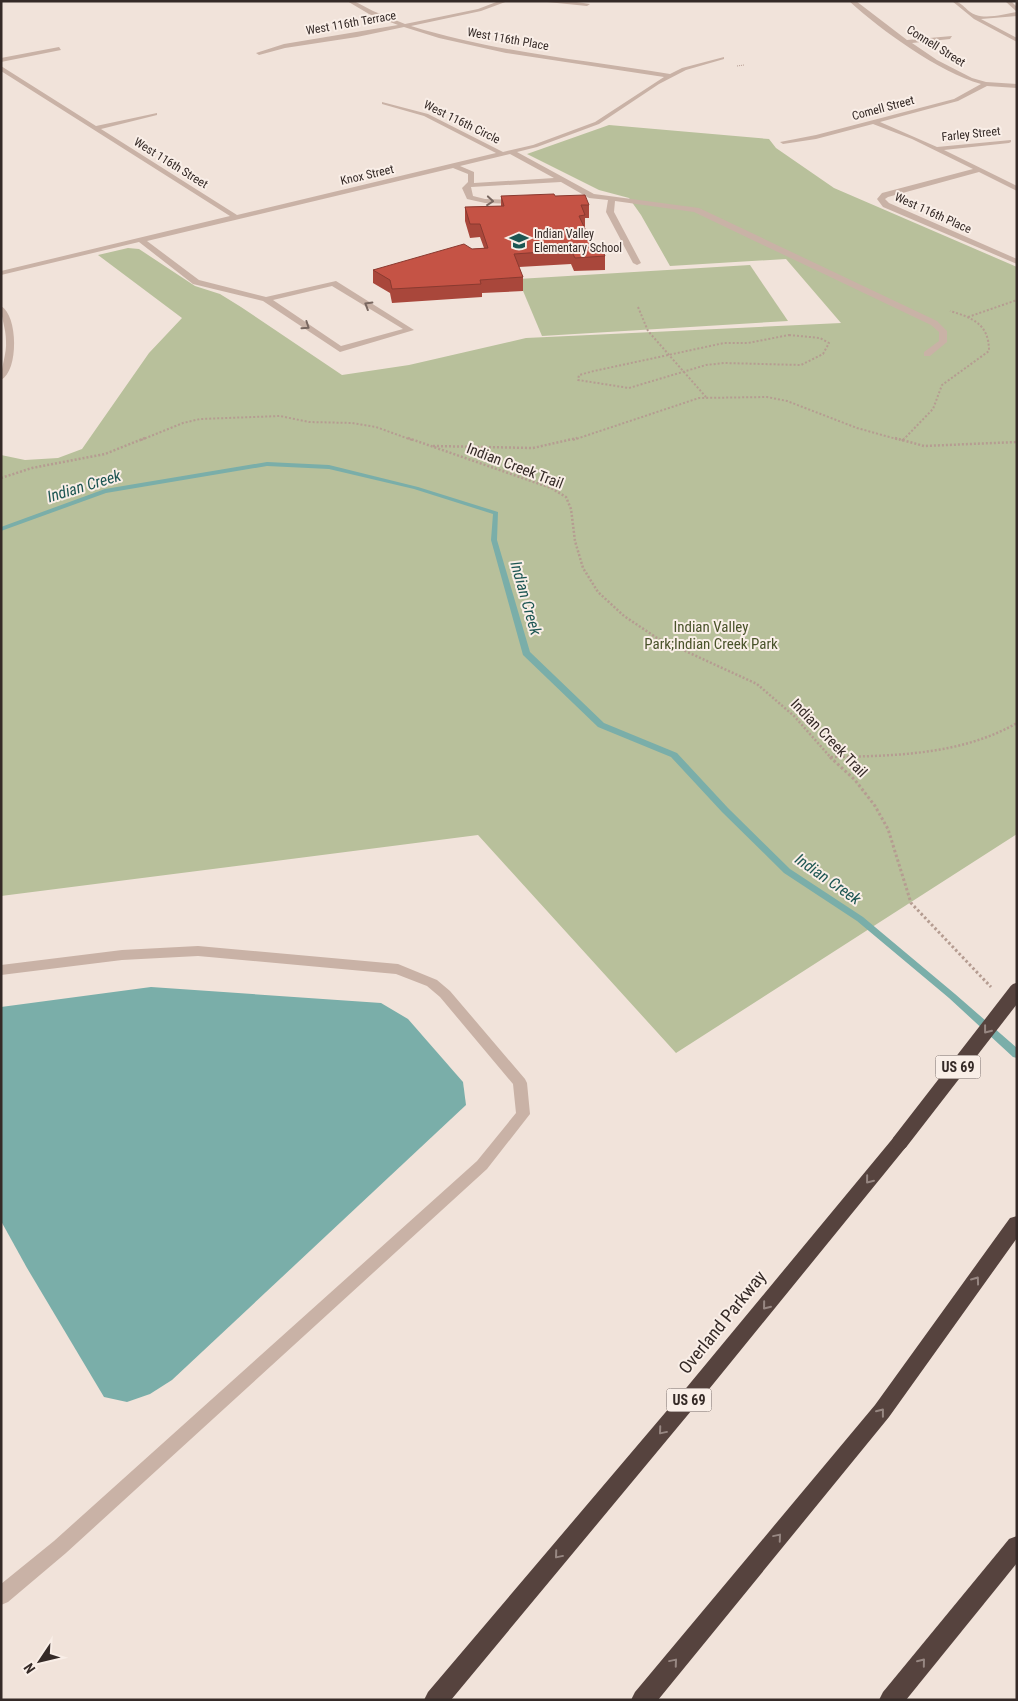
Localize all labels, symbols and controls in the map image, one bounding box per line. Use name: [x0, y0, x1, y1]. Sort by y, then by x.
street label: West 116th Terrace: [305, 8, 398, 38]
street label: Connell Street: [904, 22, 968, 70]
street label: West 116th Place: [466, 25, 550, 53]
street label: Comell Street: [850, 93, 916, 123]
street label: West 116th Circle: [422, 97, 503, 147]
street label: Farley Street: [941, 124, 1002, 144]
street label: West 116th Street: [132, 135, 211, 192]
street label: Knox Street: [339, 162, 395, 188]
street label: West 116th Place: [892, 190, 974, 236]
one-way arrow: [486, 195, 494, 206]
place label: Indian Valley Elementary School: [534, 227, 622, 255]
school or university icon: Indian Valley Elementary School: [508, 230, 530, 252]
one-way arrow: [365, 301, 374, 311]
one-way arrow: [300, 320, 310, 329]
street label: Indian Creek Trail: [464, 439, 566, 493]
water label: Indian Creek: [45, 465, 124, 506]
water label: Indian Creek: [506, 559, 546, 638]
park label: Indian Valley Park;Indian Creek Park: [644, 618, 778, 653]
street label: Indian Creek Trail: [787, 695, 871, 781]
water label: Indian Creek: [791, 849, 865, 909]
one-way arrow: [984, 1024, 993, 1033]
road number: US 69: [936, 1056, 980, 1078]
one-way arrow: [866, 1174, 874, 1183]
street label: Overland Parkway: [674, 1266, 770, 1378]
one-way arrow: [970, 1276, 979, 1286]
one-way arrow: [762, 1300, 771, 1309]
road number: US 69: [666, 1388, 712, 1412]
one-way arrow: [876, 1409, 884, 1418]
one-way arrow: [660, 1425, 668, 1434]
one-way arrow: [772, 1534, 780, 1543]
one-way arrow: [555, 1549, 563, 1558]
north arrow: [15, 1636, 65, 1686]
one-way arrow: [669, 1659, 677, 1668]
one-way arrow: [917, 1659, 925, 1668]
text: N: [20, 1660, 38, 1677]

